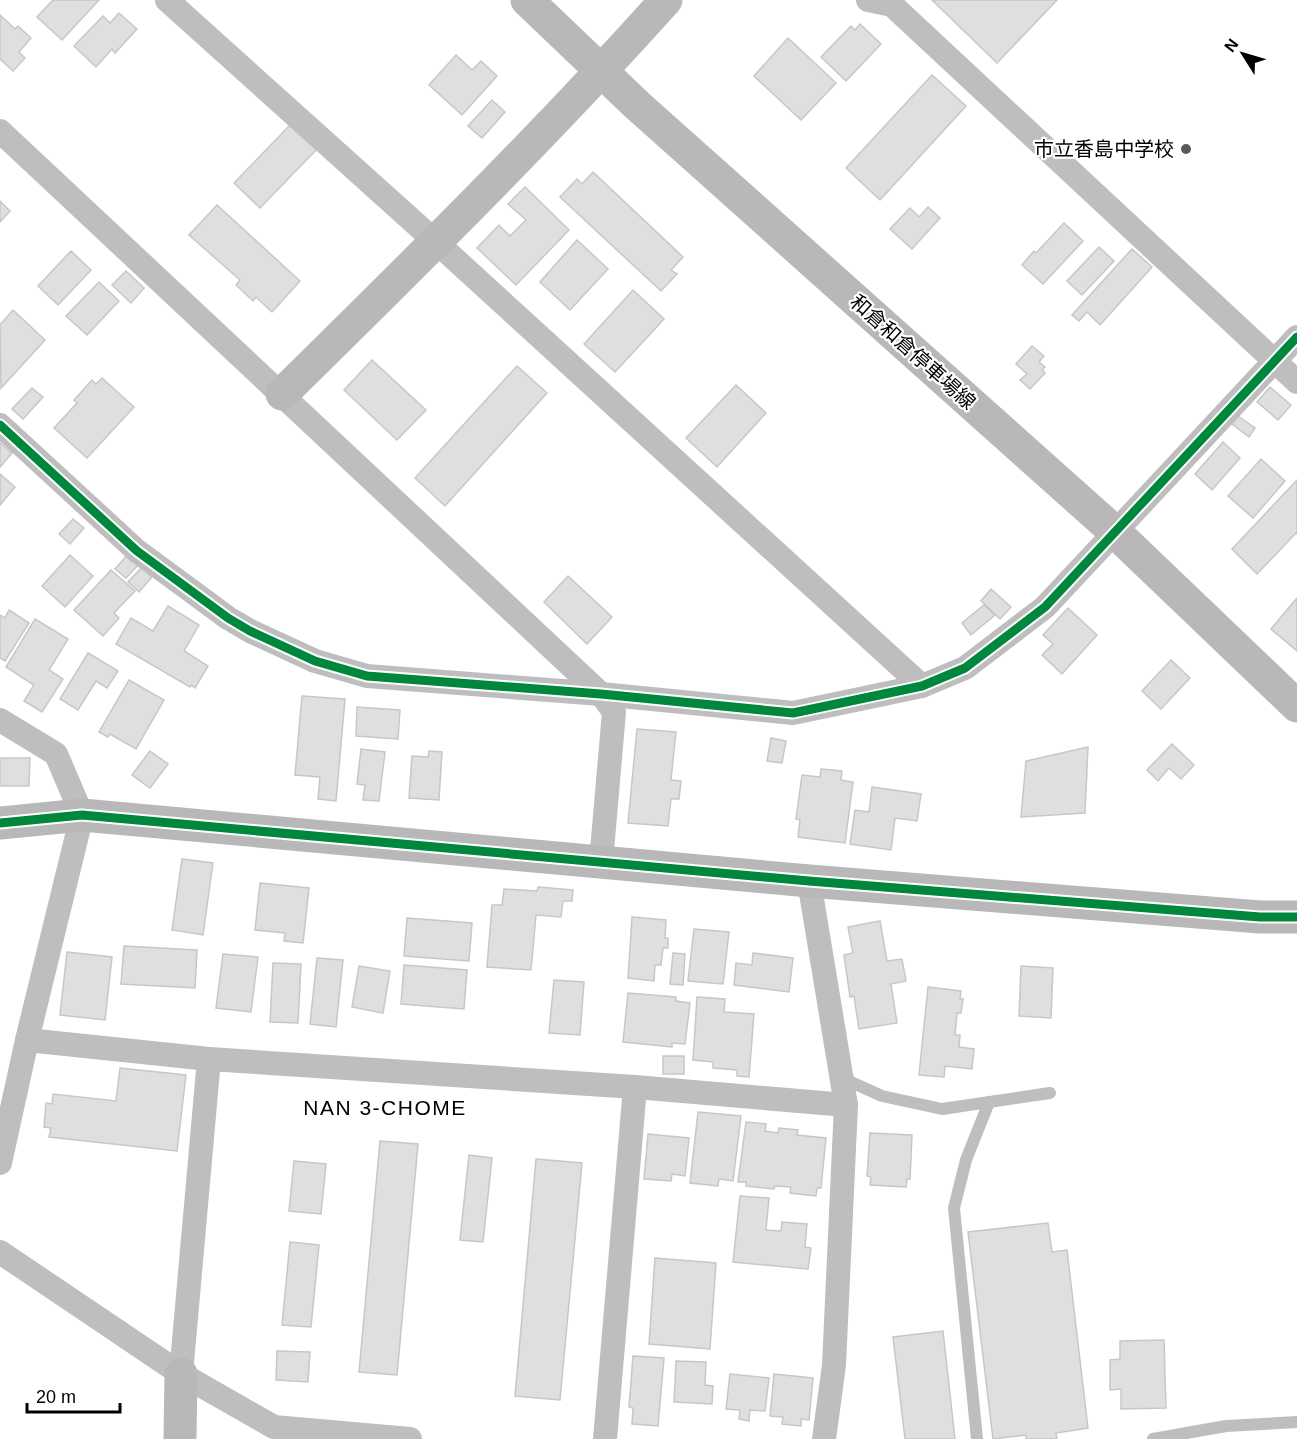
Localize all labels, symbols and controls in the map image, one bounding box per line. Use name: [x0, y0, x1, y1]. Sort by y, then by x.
north arrow: [1213, 24, 1273, 84]
text: N: [1221, 36, 1242, 55]
place label: 市立香島中学校: [1034, 138, 1174, 160]
marker: 市立香島中学校: [1179, 142, 1193, 156]
street label: 和倉和倉停車場線: [846, 290, 980, 414]
district label: NAN 3-CHOME: [303, 1096, 467, 1119]
scale bar: [27, 1376, 120, 1414]
text: 20 m: [36, 1387, 76, 1407]

